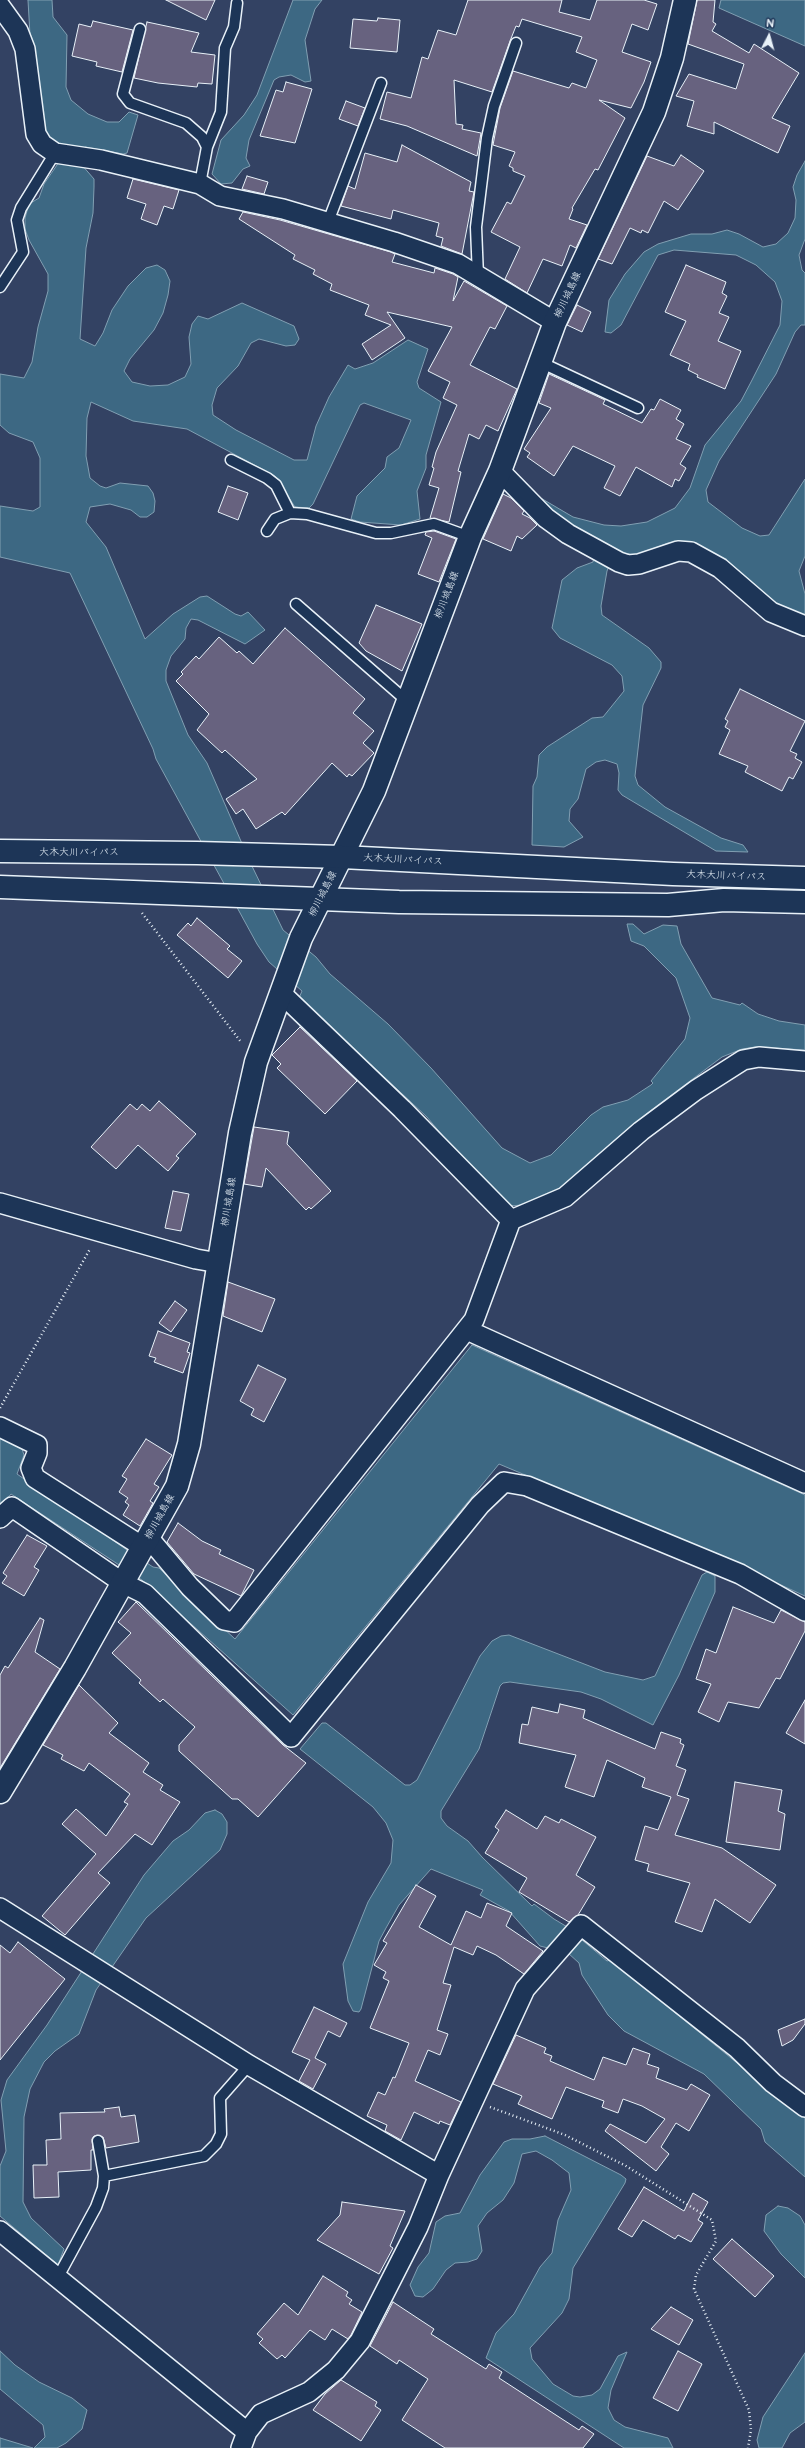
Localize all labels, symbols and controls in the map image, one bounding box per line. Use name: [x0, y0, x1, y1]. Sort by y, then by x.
north arrow: [749, 16, 789, 56]
text: N: [766, 17, 775, 30]
street label: 柳川城島線: [552, 270, 584, 320]
street label: 柳川城島線: [432, 570, 462, 620]
street label: 大木大川バイパス: [39, 846, 119, 858]
street label: 大木大川バイパス: [363, 852, 443, 868]
street label: 柳川城島線: [306, 869, 340, 919]
street label: 大木大川バイパス: [686, 869, 766, 883]
street label: 柳川城島線: [219, 1176, 239, 1228]
street label: 柳川城島線: [143, 1492, 177, 1542]

